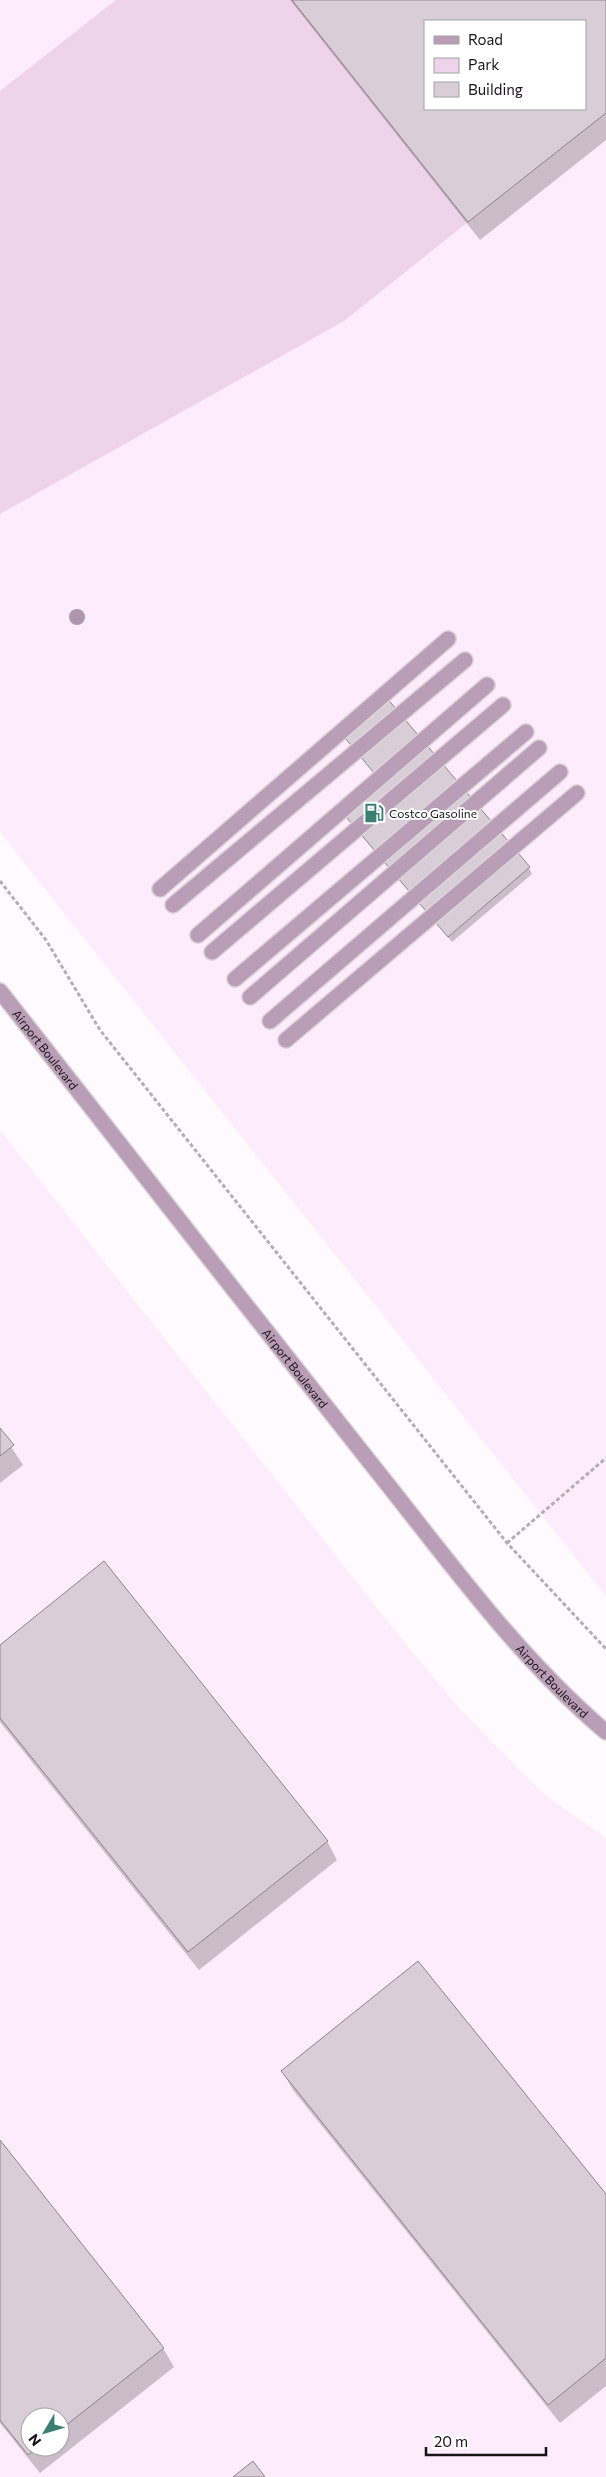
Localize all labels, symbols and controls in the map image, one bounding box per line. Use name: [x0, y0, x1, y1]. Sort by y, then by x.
legend: [424, 20, 586, 110]
text: Road: [468, 30, 503, 48]
text: Park: [468, 55, 499, 73]
text: Building: [468, 80, 523, 98]
fuel station icon: Costco Gasoline: [363, 802, 385, 824]
place label: Costco Gasoline: [389, 806, 477, 820]
street label: Airport Boulevard: [10, 1007, 81, 1092]
street label: Airport Boulevard: [260, 1326, 331, 1411]
street label: Airport Boulevard: [513, 1641, 592, 1720]
north arrow: [20, 2407, 70, 2457]
scale bar: [426, 2424, 546, 2456]
text: N: [24, 2431, 44, 2450]
text: 20 m: [434, 2432, 468, 2450]

